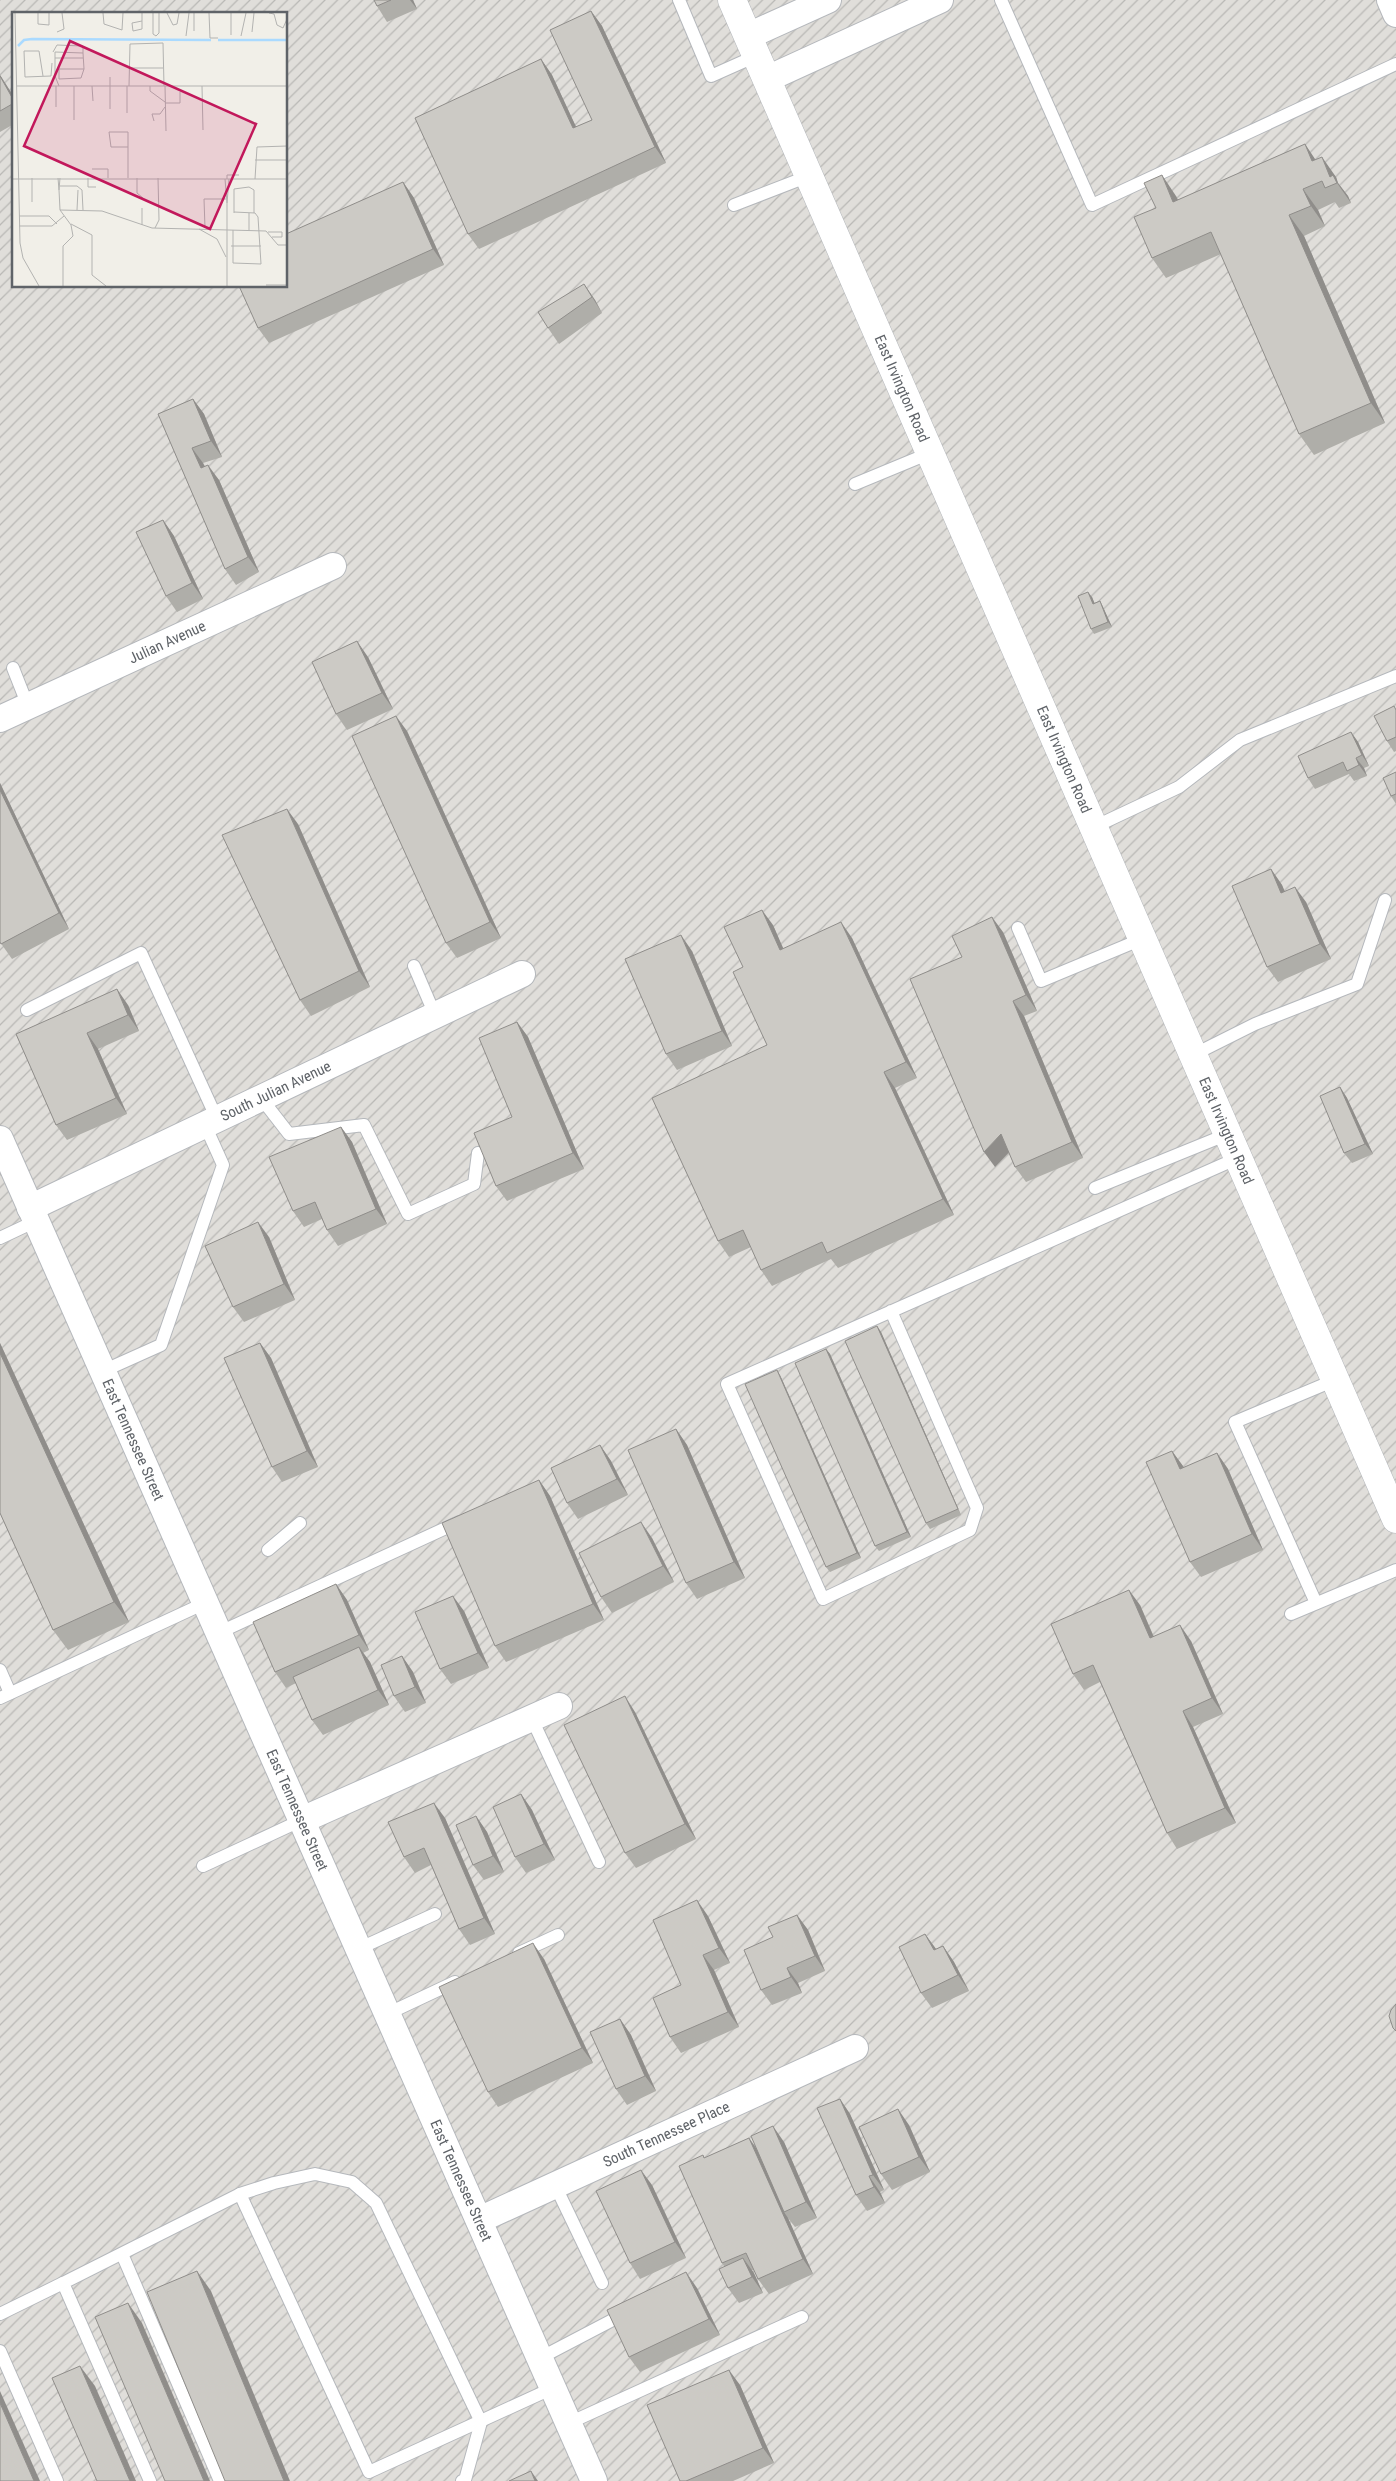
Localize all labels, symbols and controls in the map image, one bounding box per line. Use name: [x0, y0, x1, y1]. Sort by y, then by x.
inset map: [12, 12, 288, 288]
street label: East Irvington Road: [871, 332, 933, 445]
street label: Julian Avenue: [126, 617, 208, 668]
street label: East Irvington Road: [1033, 703, 1095, 816]
street label: South Julian Avenue: [217, 1057, 334, 1125]
street label: East Irvington Road: [1195, 1074, 1258, 1187]
street label: East Tennessee Street: [98, 1376, 168, 1503]
street label: East Tennessee Street: [262, 1747, 332, 1874]
street label: South Tennessee Place: [600, 2098, 732, 2171]
street label: East Tennessee Street: [426, 2117, 496, 2244]

